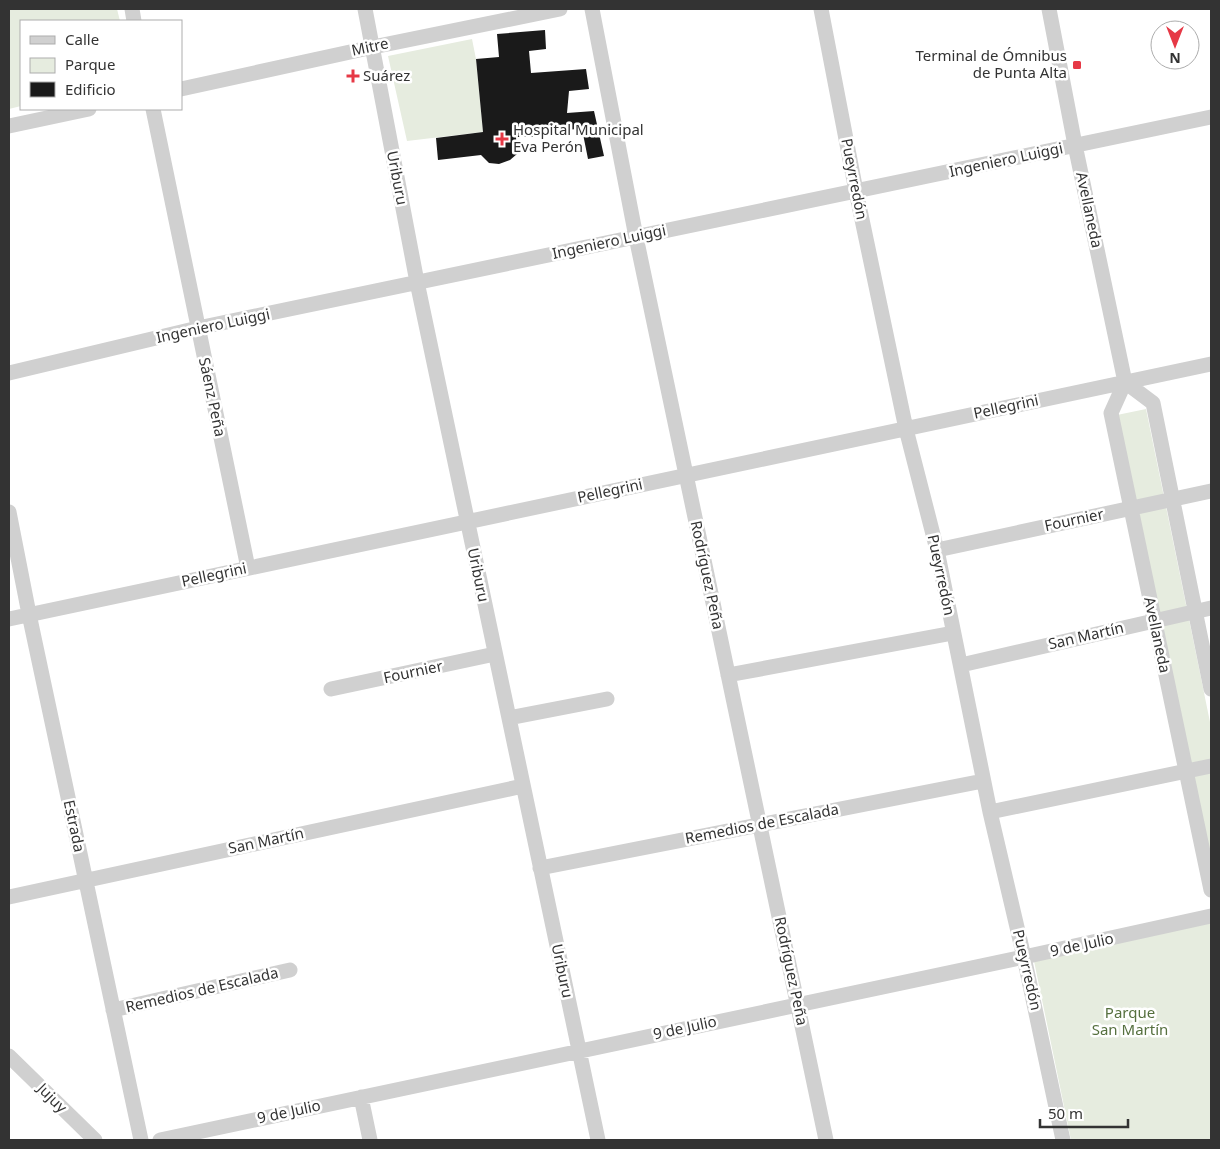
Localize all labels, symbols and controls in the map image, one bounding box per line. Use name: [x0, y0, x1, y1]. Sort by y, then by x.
legend: [20, 20, 182, 110]
north arrow: [1150, 20, 1200, 70]
text: Calle: [65, 29, 99, 49]
street label: Mitre: [349, 32, 390, 60]
place label: Terminal de Ómnibus de Punta Alta: [916, 45, 1067, 82]
text: N: [1169, 49, 1181, 68]
text: Parque: [65, 54, 115, 74]
marker: Terminal de Ómnibus de Punta Alta: [1071, 59, 1083, 71]
place label: Suárez: [363, 65, 410, 85]
marker: Suárez: [347, 70, 359, 82]
text: Edificio: [65, 79, 116, 99]
place label: Hospital Municipal Eva Perón: [513, 119, 644, 156]
marker: Hospital Municipal Eva Perón: [495, 132, 509, 146]
street label: Pueyrredón: [837, 137, 873, 221]
street label: Ingeniero Luiggi: [947, 137, 1065, 181]
street label: Uriburu: [383, 149, 413, 207]
street label: Avellaneda: [1072, 170, 1108, 250]
street label: Ingeniero Luiggi: [550, 219, 668, 263]
street label: Ingeniero Luiggi: [154, 303, 272, 347]
street label: Sáenz Peña: [195, 355, 231, 438]
street label: Pellegrini: [971, 389, 1040, 423]
street label: Pellegrini: [575, 473, 644, 507]
street label: Fournier: [1042, 503, 1105, 535]
street label: Rodríguez Peña: [687, 519, 729, 631]
street label: Pueyrredón: [924, 532, 960, 617]
street label: Uriburu: [463, 546, 494, 604]
street label: Pellegrini: [179, 557, 248, 591]
street label: Avellaneda: [1140, 595, 1176, 675]
street label: San Martín: [1046, 617, 1125, 653]
street label: Fournier: [381, 655, 444, 687]
street label: Estrada: [60, 798, 90, 854]
street label: Remedios de Escalada: [683, 798, 840, 848]
street label: San Martín: [226, 822, 305, 858]
street label: Rodríguez Peña: [771, 915, 813, 1027]
street label: Pueyrredón: [1009, 927, 1047, 1012]
street label: 9 de Julio: [1048, 928, 1115, 960]
street label: Uriburu: [547, 942, 578, 1000]
street label: Remedios de Escalada: [123, 962, 280, 1016]
park label: Parque San Martín: [1092, 1002, 1168, 1039]
street label: 9 de Julio: [651, 1011, 718, 1043]
street label: Jujuy: [32, 1077, 72, 1117]
street label: 9 de Julio: [255, 1095, 322, 1127]
scale bar: [1040, 1096, 1128, 1128]
text: 50 m: [1048, 1103, 1083, 1123]

